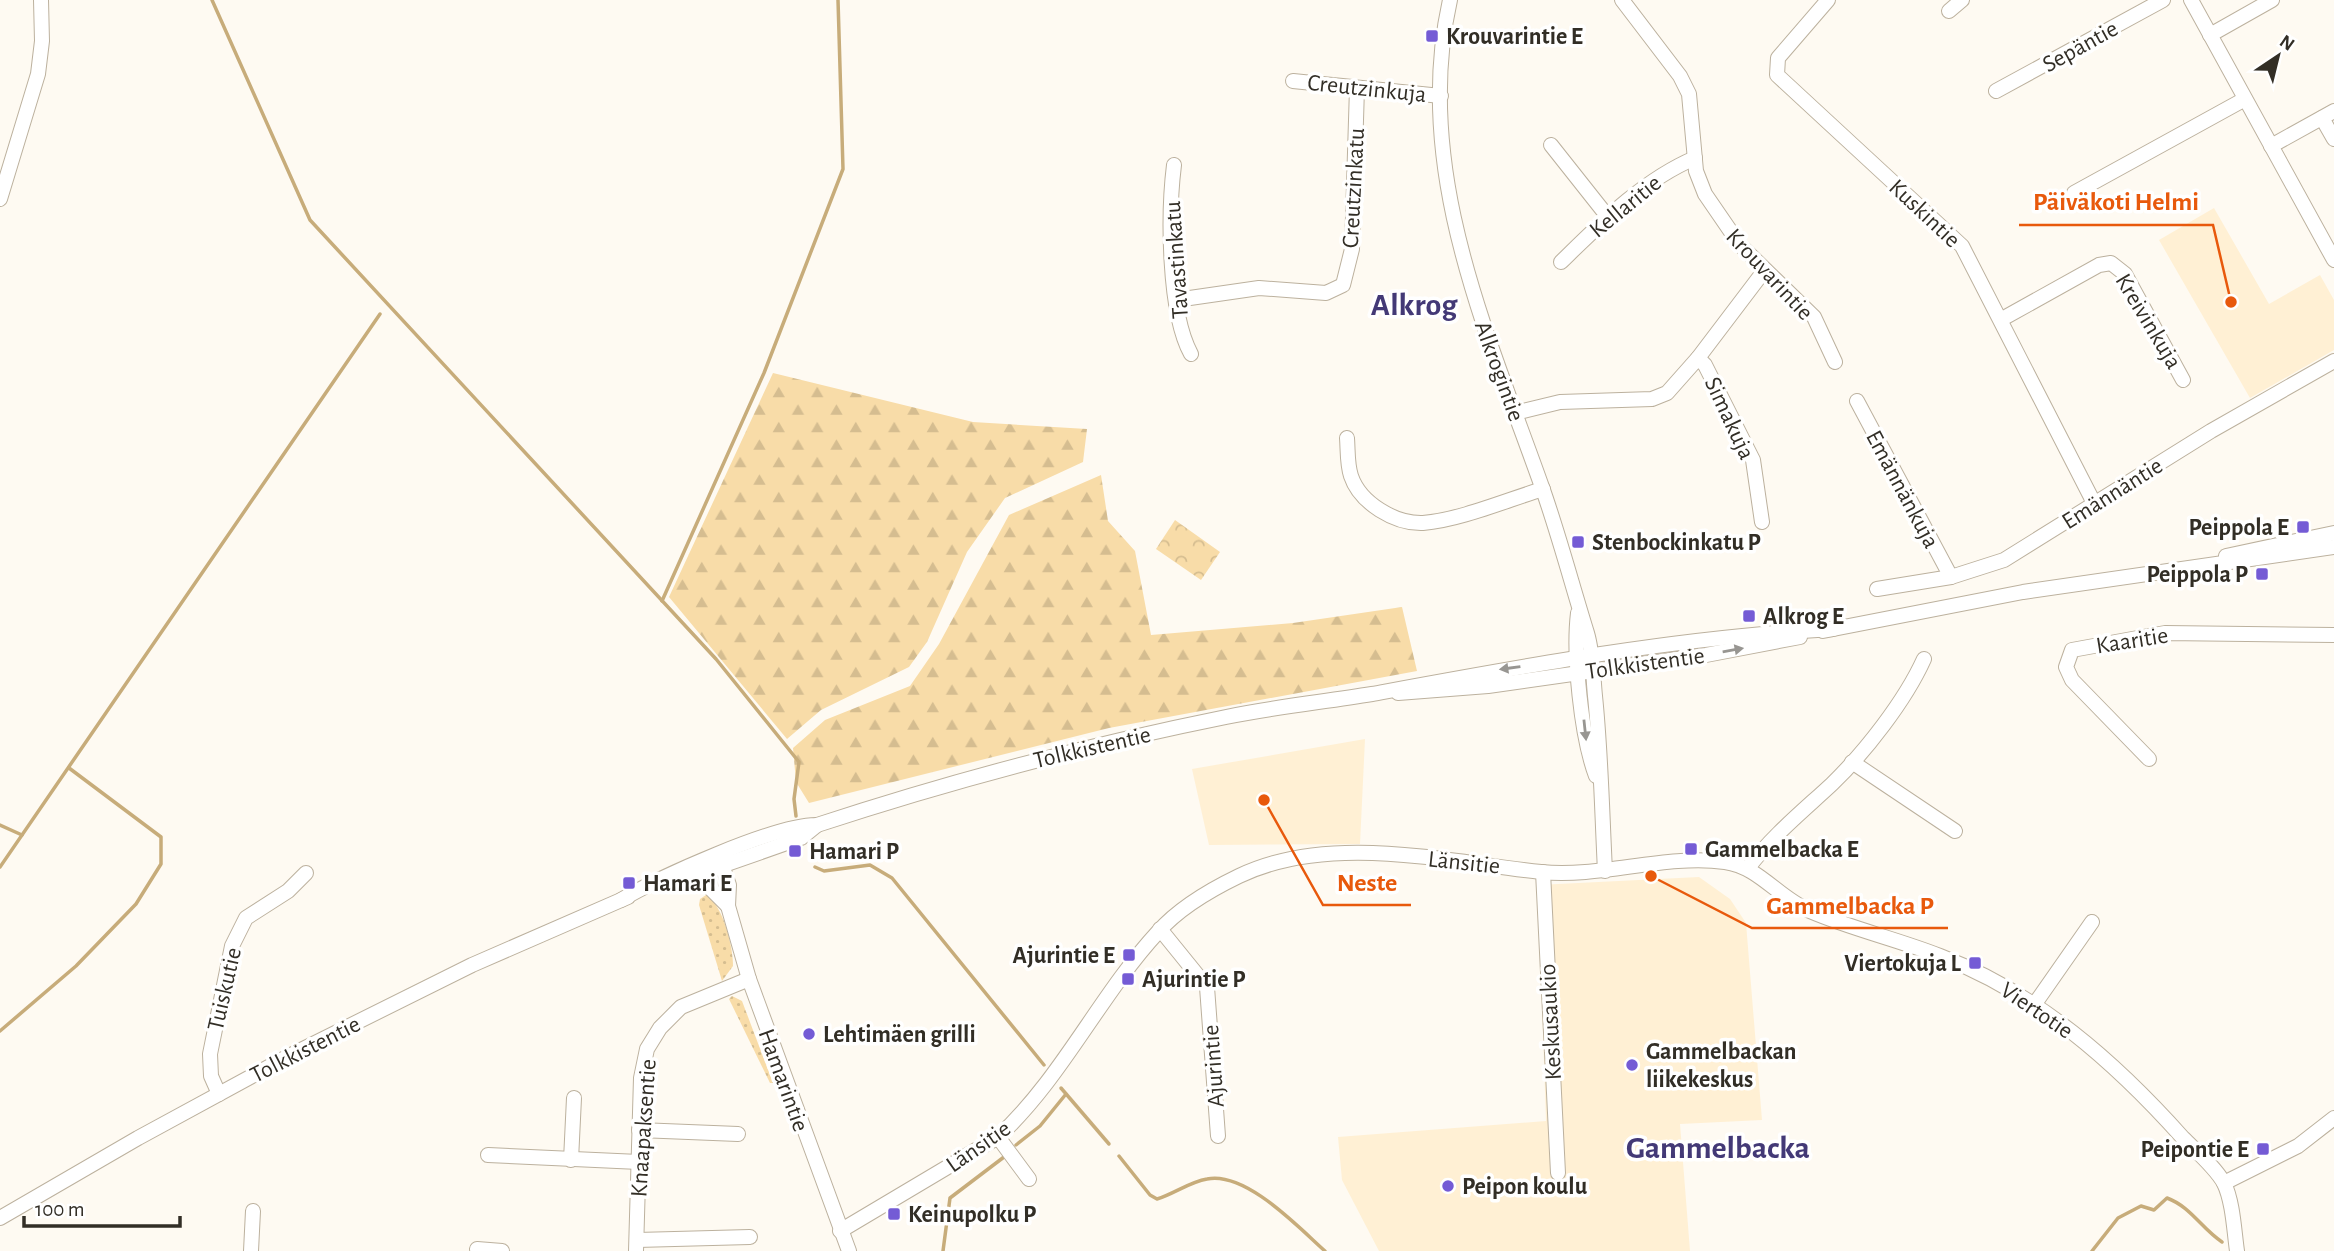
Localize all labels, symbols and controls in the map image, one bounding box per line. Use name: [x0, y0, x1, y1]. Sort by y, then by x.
street label: Sepäntie: [2039, 17, 2122, 77]
north arrow: [2243, 21, 2313, 91]
place label: Krouvarintie E: [1446, 25, 1583, 49]
marker: Krouvarintie E: [1424, 28, 1440, 44]
text: N: [2276, 32, 2298, 55]
street label: Creutzinkuja: [1306, 71, 1428, 107]
street label: Creutzinkatu: [1339, 127, 1369, 249]
street label: Kellaritie: [1585, 171, 1666, 243]
street label: Kuskintie: [1884, 175, 1965, 252]
callout: Päiväkoti Helmi: [2019, 178, 2213, 225]
text: Päiväkoti Helmi: [2033, 189, 2199, 215]
street label: Tavastinkatu: [1161, 200, 1193, 320]
street label: Krouvarintie: [1721, 224, 1817, 325]
street label: Kreivinkuja: [2110, 270, 2186, 373]
district label: Alkrog: [1371, 289, 1458, 321]
street label: Alkrogintie: [1470, 318, 1528, 425]
street label: Simakuja: [1700, 373, 1759, 463]
street label: Emännänkuja: [1861, 427, 1943, 552]
street label: Emännäntie: [2058, 454, 2167, 534]
place label: Peippola E: [2189, 516, 2289, 540]
marker: Peippola E: [2295, 519, 2311, 535]
place label: Stenbockinkatu P: [1592, 531, 1761, 555]
marker: Stenbockinkatu P: [1570, 534, 1586, 550]
place label: Peippola P: [2147, 563, 2248, 587]
marker: Peippola P: [2254, 566, 2270, 582]
place label: Alkrog E: [1763, 605, 1844, 629]
marker: Alkrog E: [1741, 608, 1757, 624]
street label: Kaaritie: [2094, 623, 2170, 659]
street label: Tolkkistentie: [1584, 644, 1706, 684]
one-way arrow: [1722, 644, 1744, 655]
one-way arrow: [1499, 663, 1521, 674]
one-way arrow: [1580, 719, 1591, 741]
street label: Tolkkistentie: [1031, 723, 1153, 773]
place label: Gammelbacka E: [1705, 838, 1859, 862]
place label: Hamari P: [809, 840, 899, 864]
marker: Gammelbacka E: [1683, 841, 1699, 857]
marker: Hamari P: [787, 843, 803, 859]
street label: Länsitie: [1427, 847, 1501, 879]
callout: Neste: [1323, 858, 1411, 905]
text: Neste: [1337, 870, 1397, 896]
place label: Hamari E: [643, 872, 732, 896]
marker: Hamari E: [621, 875, 637, 891]
callout: Gammelbacka P: [1752, 881, 1948, 928]
text: Gammelbacka P: [1766, 893, 1934, 919]
place label: Ajurintie E: [1013, 944, 1115, 968]
street label: Tuiskutie: [204, 945, 246, 1033]
marker: Ajurintie E: [1121, 947, 1137, 963]
place label: Viertokuja L: [1844, 952, 1962, 976]
marker: Viertokuja L: [1967, 955, 1983, 971]
street label: Keskusaukio: [1536, 963, 1566, 1081]
place label: Ajurintie P: [1142, 968, 1246, 992]
marker: Ajurintie P: [1120, 971, 1136, 987]
street label: Viertotie: [1996, 978, 2077, 1044]
street label: Tolkkistentie: [247, 1012, 364, 1088]
place label: Lehtimäen grilli: [823, 1023, 976, 1047]
street label: Ajurintie: [1199, 1024, 1229, 1108]
street label: Hamarintie: [753, 1026, 813, 1135]
marker: Lehtimäen grilli: [801, 1026, 817, 1042]
place label: Gammelbackan liikekeskus: [1646, 1040, 1796, 1092]
marker: Gammelbackan liikekeskus: [1624, 1057, 1640, 1073]
street label: Knaapaksentie: [627, 1058, 661, 1198]
street label: Länsitie: [942, 1116, 1015, 1177]
district label: Gammelbacka: [1626, 1132, 1810, 1164]
place label: Peipontie E: [2141, 1138, 2249, 1162]
marker: Peipontie E: [2255, 1141, 2271, 1157]
place label: Peipon koulu: [1462, 1175, 1588, 1199]
marker: Peipon koulu: [1440, 1178, 1456, 1194]
scale bar: [24, 1184, 180, 1228]
text: 100 m: [35, 1199, 85, 1220]
place label: Keinupolku P: [908, 1203, 1036, 1227]
marker: Keinupolku P: [886, 1206, 902, 1222]

